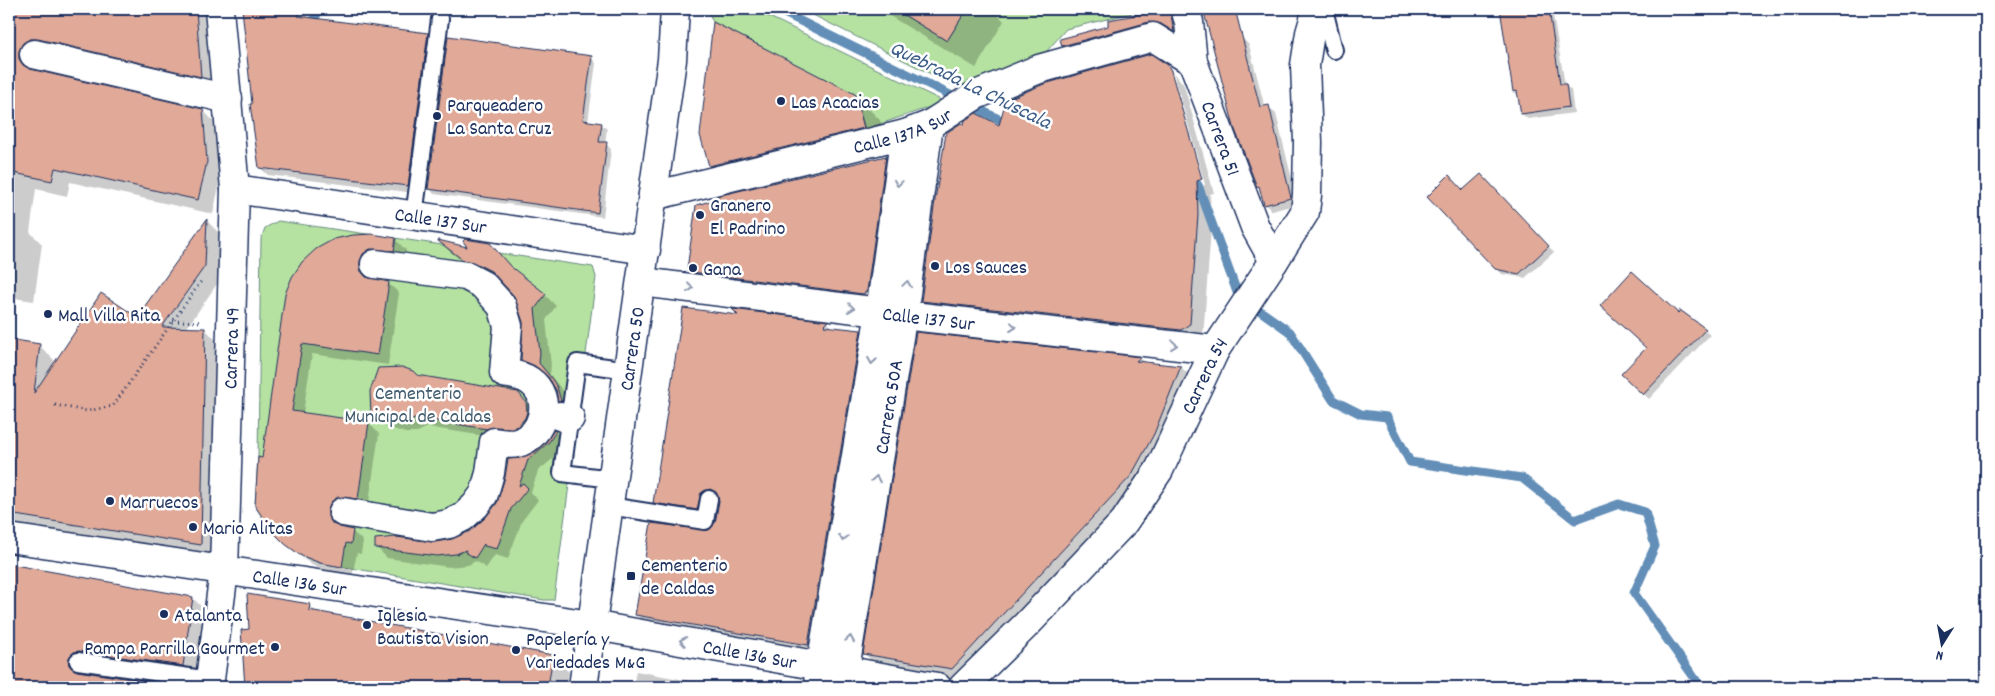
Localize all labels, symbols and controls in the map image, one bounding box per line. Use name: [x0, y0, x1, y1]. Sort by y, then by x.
water label: Quebrada La Chuscala: [884, 35, 1056, 139]
place label: Las Acacias: [791, 90, 879, 118]
place label: Parqueadero La Santa Cruz: [447, 93, 552, 144]
marker: Las Acacias: [775, 95, 787, 107]
street label: Carrera 51: [1192, 98, 1246, 180]
street label: Calle 137A Sur: [851, 102, 959, 163]
marker: Parqueadero La Santa Cruz: [431, 110, 443, 122]
one-way arrow: [894, 178, 904, 187]
place label: Granero El Padrino: [710, 193, 786, 244]
street label: Calle 137 Sur: [392, 202, 489, 243]
marker: Granero El Padrino: [694, 209, 706, 221]
place label: Los Sauces: [945, 255, 1027, 283]
place label: Gana: [703, 257, 742, 285]
marker: Los Sauces: [929, 260, 941, 272]
marker: Gana: [687, 262, 699, 274]
one-way arrow: [902, 279, 912, 288]
one-way arrow: [686, 282, 694, 293]
one-way arrow: [848, 302, 856, 313]
street label: Calle 137 Sur: [881, 302, 977, 340]
place label: Mall Villa Rita: [58, 303, 161, 331]
street label: Carrera 50: [614, 305, 654, 393]
street label: Carrera 49: [218, 307, 249, 389]
marker: Mall Villa Rita: [42, 308, 54, 320]
one-way arrow: [1009, 321, 1017, 332]
street label: Carrera 54: [1176, 333, 1237, 419]
one-way arrow: [1170, 339, 1178, 350]
one-way arrow: [868, 356, 878, 365]
street label: Carrera 50A: [869, 358, 912, 457]
park label: Cementerio Municipal de Caldas: [345, 381, 491, 432]
one-way arrow: [871, 474, 881, 483]
place label: Marruecos: [120, 490, 199, 518]
marker: Marruecos: [104, 495, 116, 507]
place label: Mario Alitas: [203, 516, 293, 544]
marker: Mario Alitas: [187, 521, 199, 533]
one-way arrow: [838, 534, 848, 543]
place label: Cementerio de Caldas: [641, 553, 728, 604]
street label: Calle 136 Sur: [250, 564, 349, 605]
marker: Cementerio de Caldas: [625, 570, 637, 582]
place label: Atalanta: [174, 603, 242, 631]
place label: Iglesia Bautista Vision: [377, 603, 489, 654]
marker: Atalanta: [158, 608, 170, 620]
north arrow: [1918, 618, 1968, 668]
marker: Iglesia Bautista Vision: [361, 619, 373, 631]
place label: Papelería y Variedades M&G: [526, 627, 645, 678]
street label: Calle 136 Sur: [700, 634, 799, 679]
one-way arrow: [845, 635, 855, 644]
place label: Pampa Parrilla Gourmet: [84, 636, 265, 664]
one-way arrow: [679, 636, 687, 646]
marker: Pampa Parrilla Gourmet: [269, 641, 281, 653]
marker: Papelería y Variedades M&G: [510, 644, 522, 656]
text: N: [1935, 644, 1945, 665]

